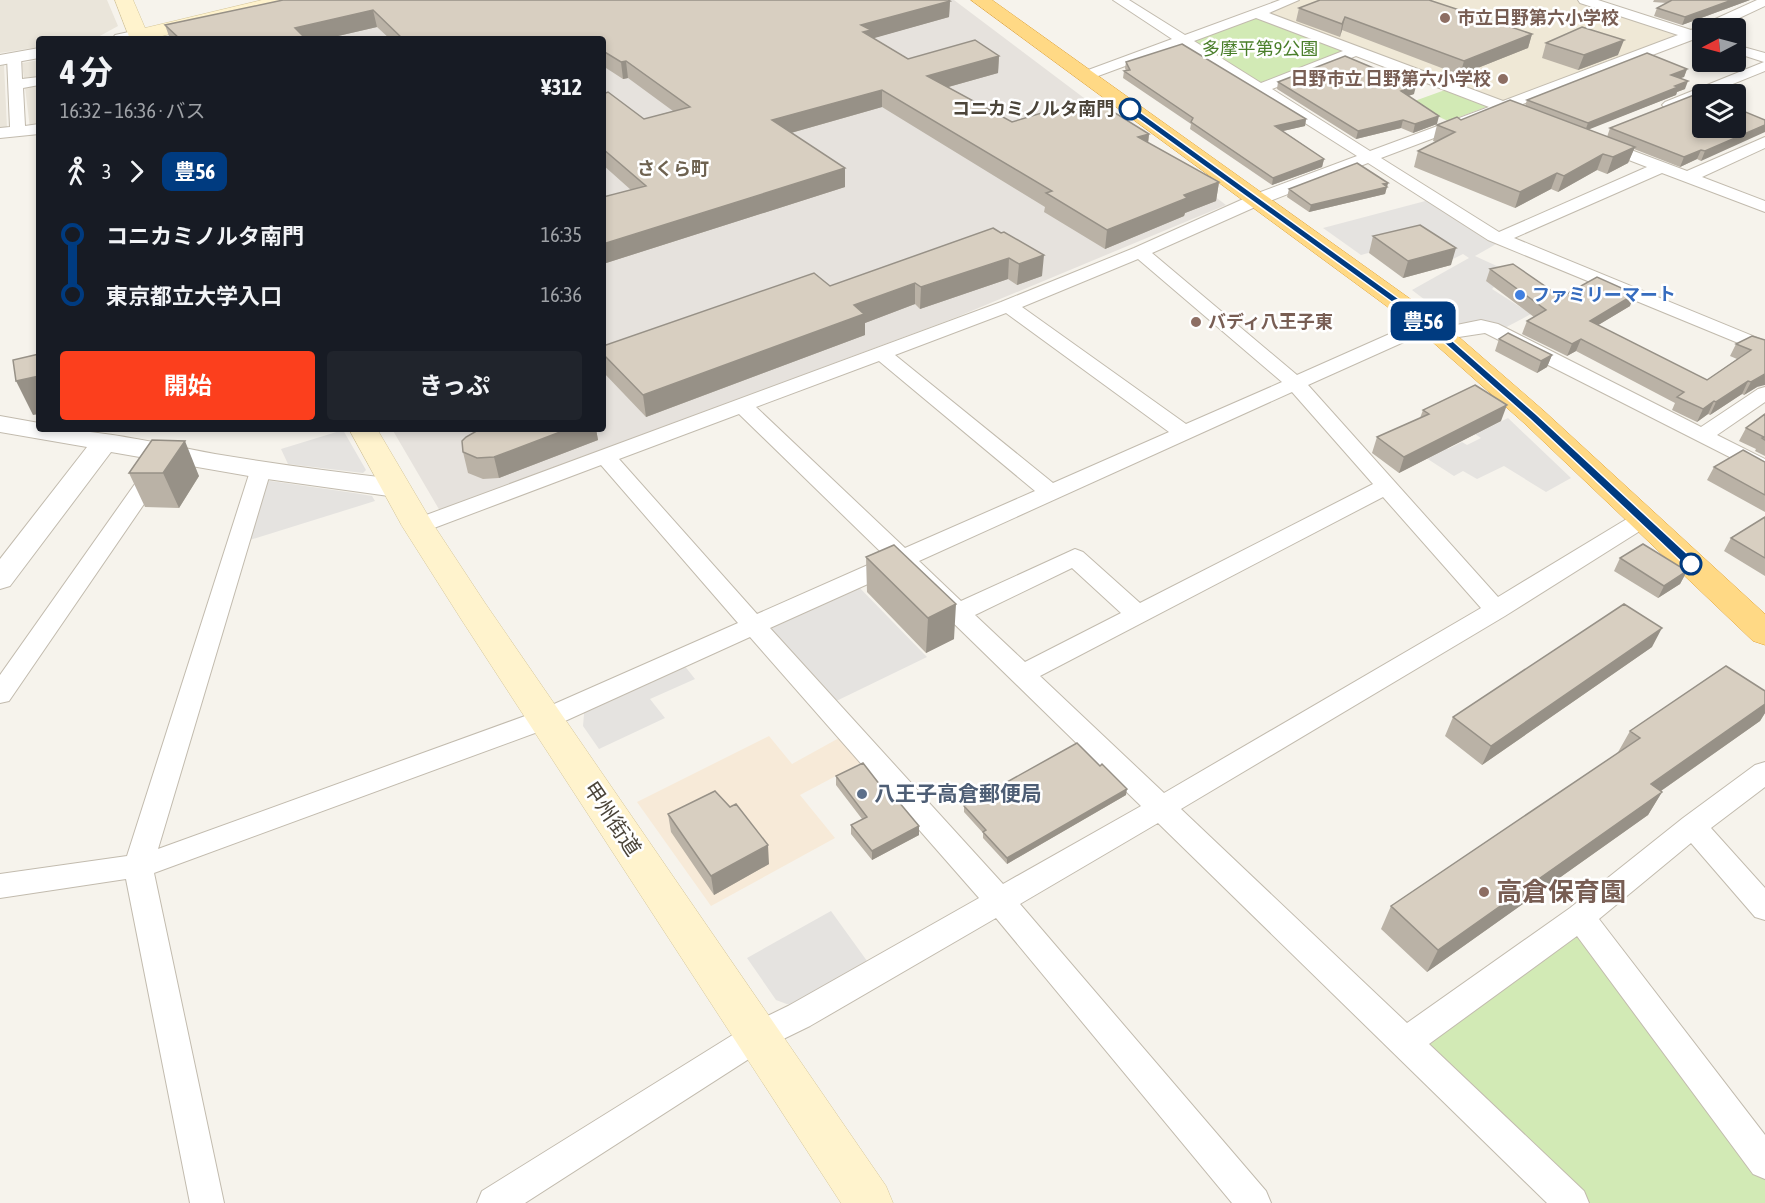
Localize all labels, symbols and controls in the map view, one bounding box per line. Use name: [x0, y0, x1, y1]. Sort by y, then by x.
place label: 市立日野第六小学校: [1457, 7, 1619, 28]
marker: 市立日野第六小学校: [1438, 11, 1452, 25]
north arrow: [1692, 18, 1746, 72]
map controls: [1692, 18, 1746, 138]
park label: 多摩平第9公園: [1202, 38, 1318, 59]
text: 4 分: [60, 53, 113, 91]
place label: 日野市立 日野第六小学校: [1291, 68, 1491, 89]
marker: 日野市立 日野第六小学校: [1496, 72, 1510, 86]
text: ¥312: [541, 74, 582, 100]
button: layers: [1692, 84, 1746, 138]
place label: コニカミノルタ南門: [952, 98, 1114, 119]
marker: コニカミノルタ南門: [1119, 98, 1141, 120]
text: 16:32 – 16:36 · バス: [60, 99, 206, 122]
icon: walk: [60, 155, 93, 188]
icon: forward: [120, 155, 153, 188]
district label: さくら町: [637, 158, 709, 179]
text: 豊56: [174, 159, 215, 183]
text: 3: [102, 160, 111, 183]
text: コニカミノルタ南門: [106, 223, 304, 249]
text: 16:35: [541, 223, 582, 246]
text: 東京都立大学入口: [106, 283, 282, 309]
text: 16:36: [541, 283, 582, 306]
place label: ファミリーマート: [1532, 284, 1676, 305]
marker: ファミリーマート: [1513, 288, 1527, 302]
line badge: 豊56: [1388, 302, 1458, 340]
text: 豊56: [1403, 309, 1443, 333]
place label: バディ八王子東: [1208, 311, 1333, 332]
marker: バディ八王子東: [1189, 315, 1203, 329]
button: 開始: [60, 351, 315, 420]
button: きっぷ: [327, 351, 582, 420]
unlabelled marker: [1680, 553, 1702, 575]
street label: 甲州街道: [579, 777, 646, 860]
place label: 八王子高倉郵便局: [874, 781, 1042, 805]
marker: 八王子高倉郵便局: [855, 787, 869, 801]
place label: 高倉保育園: [1496, 877, 1626, 907]
marker: 高倉保育園: [1477, 885, 1491, 899]

